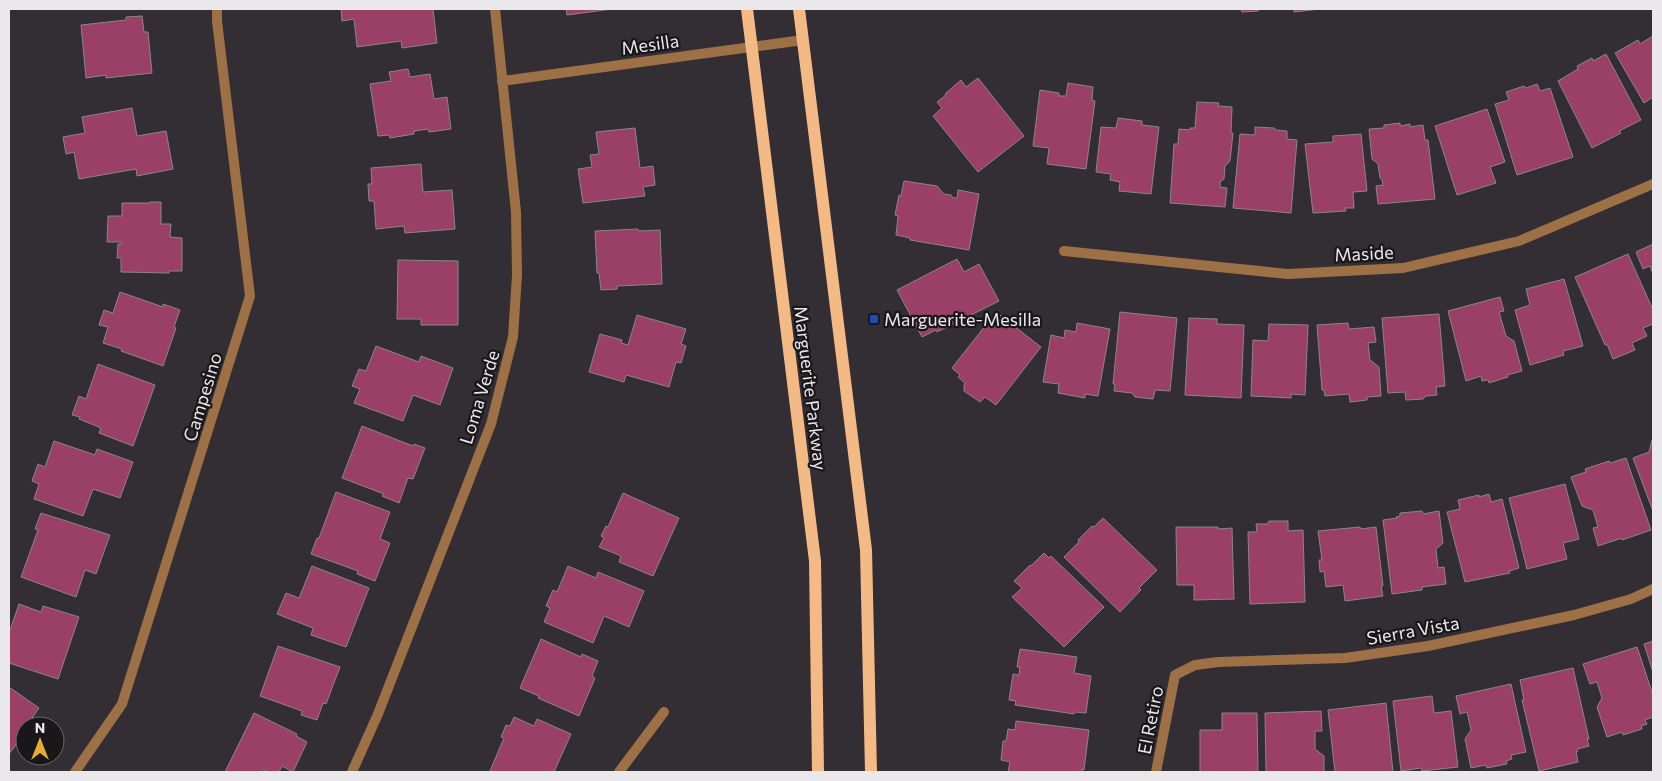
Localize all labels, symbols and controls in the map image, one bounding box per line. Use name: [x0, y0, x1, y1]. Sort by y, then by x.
street label: Mesilla: [620, 29, 680, 59]
street label: Maside: [1334, 240, 1394, 266]
street label: Marguerite Parkway: [790, 305, 832, 471]
place label: Marguerite-Mesilla: [884, 308, 1041, 330]
marker: Marguerite-Mesilla: [868, 313, 880, 325]
street label: Loma Verde: [454, 347, 504, 447]
street label: Campesino: [178, 350, 226, 444]
street label: Sierra Vista: [1365, 611, 1461, 649]
street label: El Retiro: [1133, 684, 1167, 756]
north arrow: [15, 716, 65, 766]
text: N: [35, 719, 45, 736]

